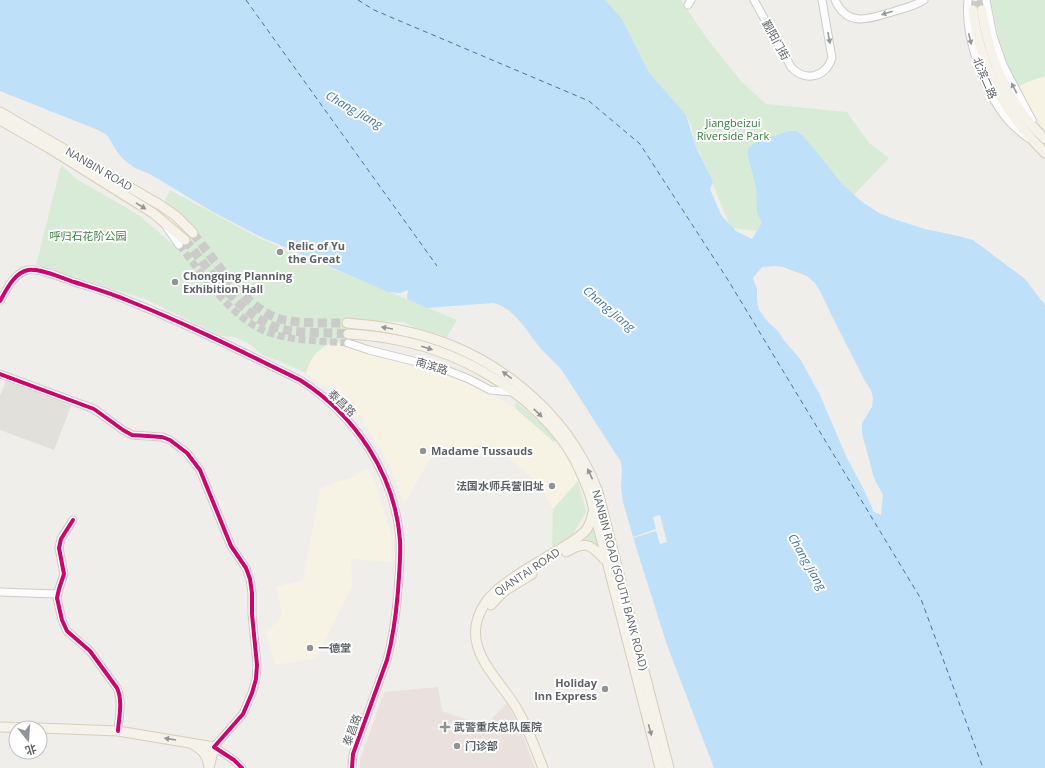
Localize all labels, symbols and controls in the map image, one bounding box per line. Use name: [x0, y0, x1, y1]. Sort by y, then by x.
one-way arrow: [881, 10, 893, 16]
street label: 觐阳门街: [759, 17, 794, 63]
one-way arrow: [827, 32, 833, 44]
one-way arrow: [968, 32, 974, 45]
street label: 北滨二路: [970, 55, 1001, 101]
one-way arrow: [1011, 82, 1017, 94]
water label: Chang Jiang: [323, 86, 387, 133]
park label: Jiangbeizui Riverside Park: [697, 115, 769, 143]
street label: NANBIN ROAD: [63, 143, 136, 194]
one-way arrow: [135, 202, 147, 209]
park label: 呼归石花阶公园: [50, 228, 127, 243]
place label: Relic of Yu the Great: [288, 238, 345, 266]
marker: Relic of Yu the Great: [275, 247, 285, 257]
place label: Chongqing Planning Exhibition Hall: [183, 268, 293, 296]
marker: Chongqing Planning Exhibition Hall: [170, 277, 180, 287]
water label: Chang Jiang: [580, 282, 640, 336]
one-way arrow: [381, 325, 393, 331]
one-way arrow: [422, 345, 434, 351]
street label: 南滨路: [414, 354, 450, 378]
one-way arrow: [502, 371, 513, 380]
street label: 泰昌路: [325, 386, 359, 419]
one-way arrow: [533, 408, 543, 418]
place label: Madame Tussauds: [431, 443, 533, 458]
marker: Madame Tussauds: [418, 446, 428, 456]
one-way arrow: [587, 468, 593, 479]
place label: 法国水师兵营旧址: [456, 478, 544, 493]
marker: 法国水师兵营旧址: [547, 481, 557, 491]
street label: NANBIN ROAD (SOUTH BANK ROAD): [589, 488, 652, 672]
water label: Chang Jiang: [784, 530, 831, 594]
street label: QIANTAI ROAD: [491, 544, 562, 599]
place label: 一德堂: [318, 640, 351, 655]
marker: 一德堂: [305, 643, 315, 653]
place label: Holiday Inn Express: [534, 675, 598, 703]
marker: Holiday Inn Express: [600, 684, 610, 694]
street label: 泰昌路: [339, 712, 364, 748]
place label: 武警重庆总队医院: [454, 719, 542, 734]
north arrow: [8, 720, 48, 760]
marker: 武警重庆总队医院: [439, 721, 451, 733]
one-way arrow: [647, 724, 653, 736]
one-way arrow: [164, 736, 176, 742]
place label: 门诊部: [465, 738, 498, 753]
text: 北: [24, 741, 39, 759]
marker: 门诊部: [452, 741, 462, 751]

